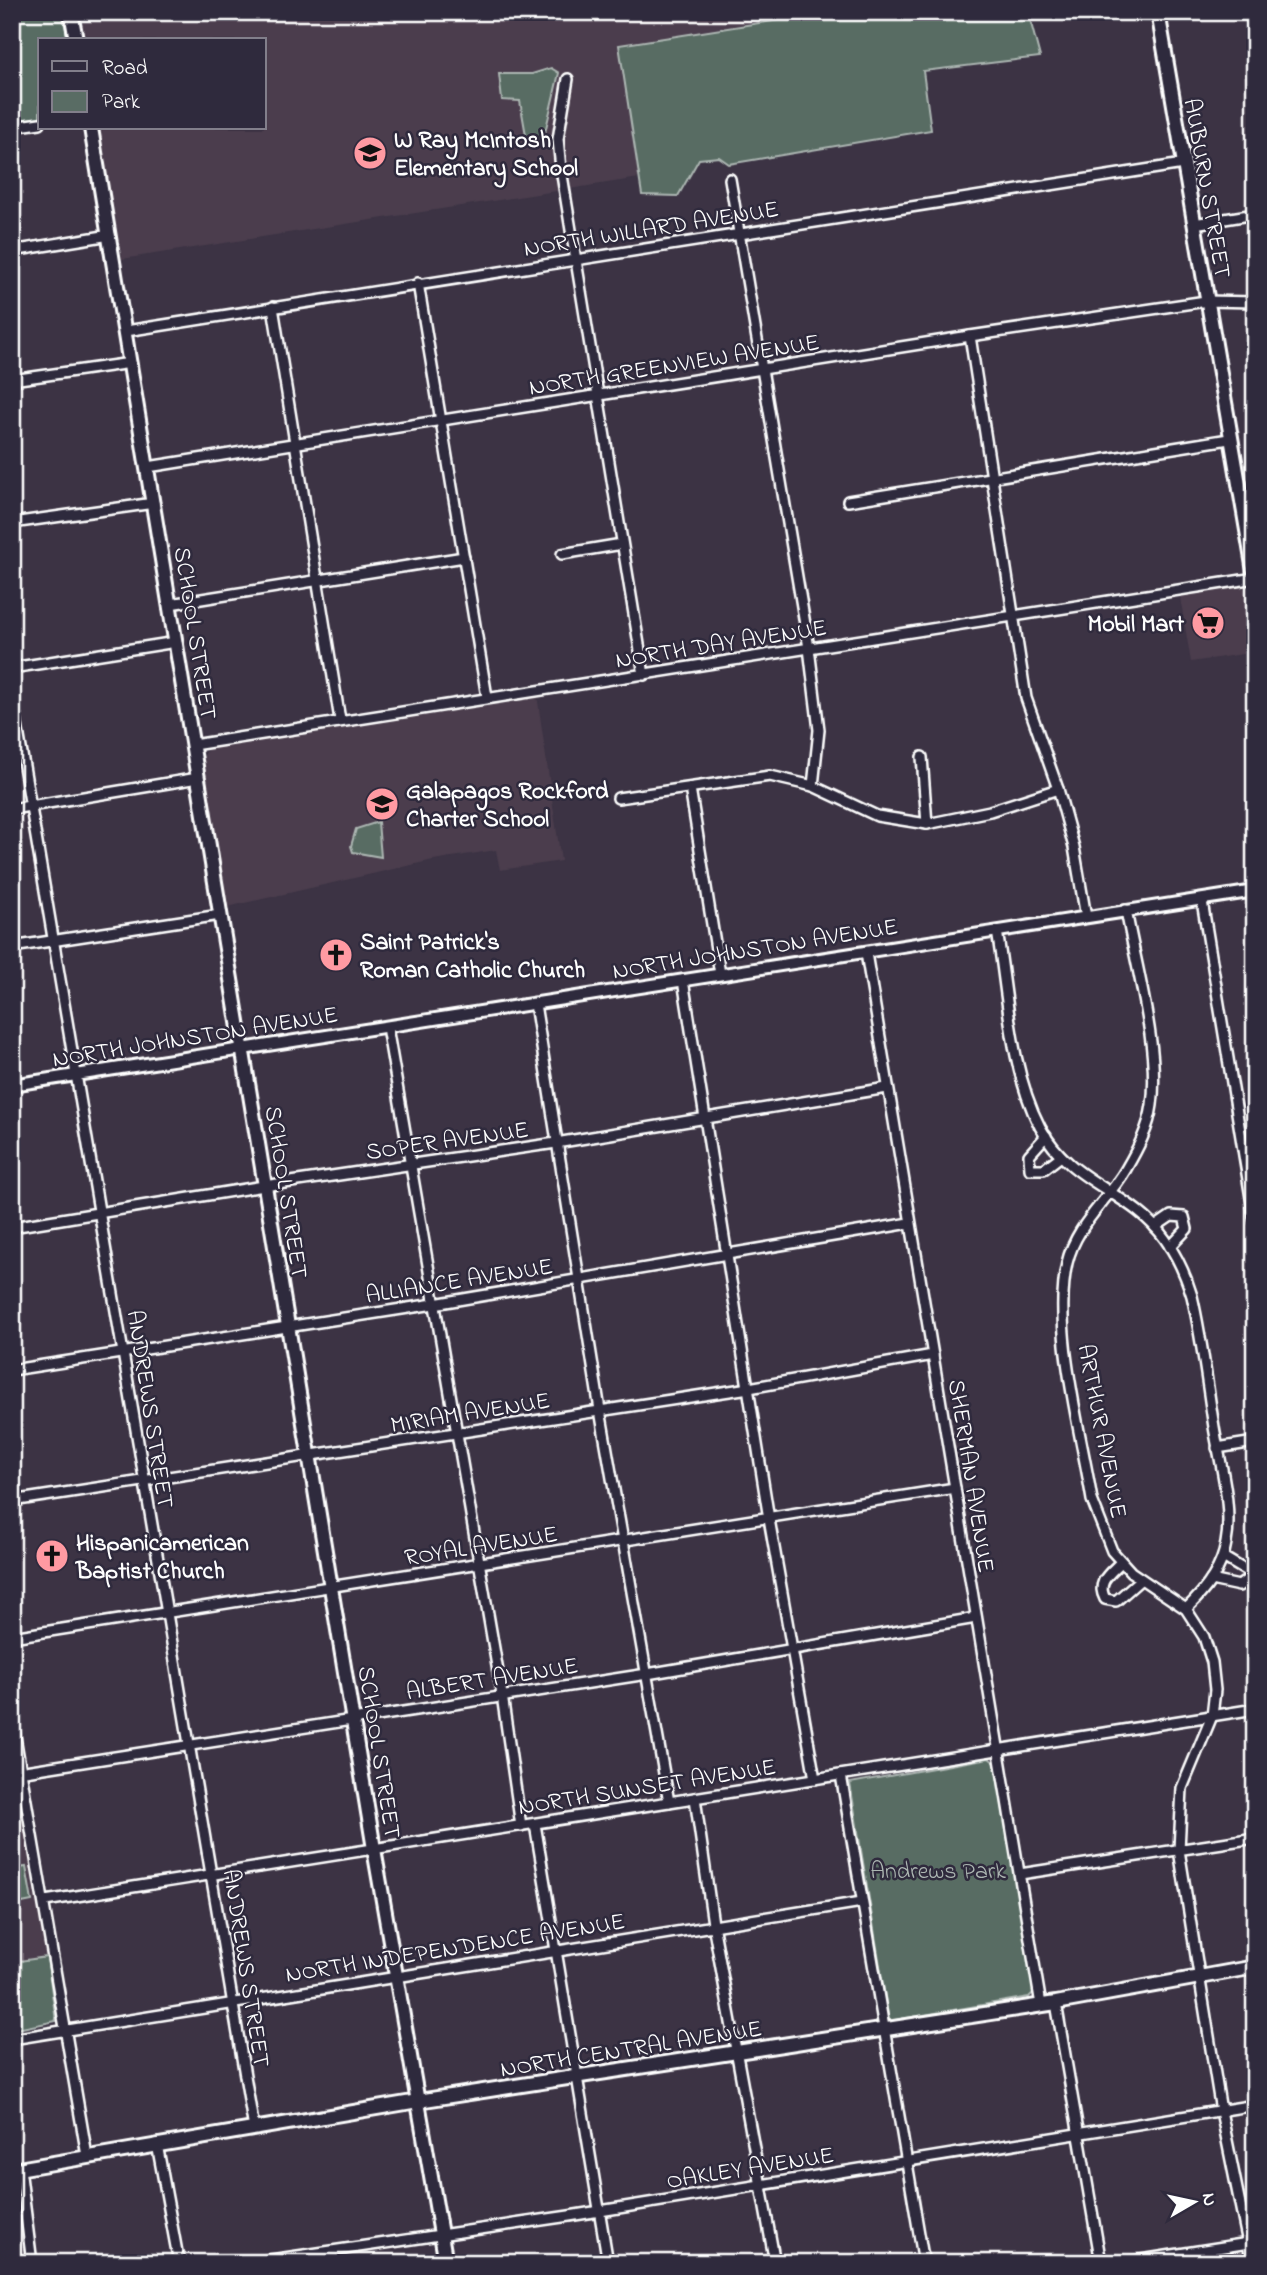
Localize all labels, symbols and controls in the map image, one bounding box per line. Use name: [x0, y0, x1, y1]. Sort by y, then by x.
legend: [38, 38, 266, 130]
text: Road: [102, 54, 148, 84]
text: Park: [102, 88, 141, 118]
street label: AUBURN STREET: [1173, 96, 1239, 281]
place label: W Ray McIntosh Elementary School: [394, 124, 578, 188]
school or university icon: W Ray McIntosh Elementary School: [351, 134, 389, 172]
street label: NORTH WILLARD AVENUE: [521, 193, 781, 268]
street label: NORTH GREENVIEW AVENUE: [527, 326, 822, 407]
street label: SCHOOL STREET: [163, 545, 224, 722]
supermarket icon: Mobil Mart: [1189, 604, 1227, 642]
place label: Mobil Mart: [1088, 608, 1185, 643]
street label: NORTH DAY AVENUE: [613, 611, 830, 679]
place label: Galapagos Rockford Charter School: [406, 775, 609, 838]
school or university icon: Galapagos Rockford Charter School: [363, 785, 401, 823]
street label: NORTH JOHNSTON AVENUE: [610, 911, 901, 990]
place label: Saint Patrick's Roman Catholic Church: [360, 926, 585, 989]
church icon: Saint Patrick's Roman Catholic Church: [317, 936, 355, 974]
street label: NORTH JOHNSTON AVENUE: [50, 999, 341, 1078]
street label: SCHOOL STREET: [254, 1104, 315, 1281]
street label: SOPER AVENUE: [364, 1114, 531, 1171]
street label: ALLIANCE AVENUE: [363, 1250, 556, 1315]
street label: ANDREWS STREET: [116, 1308, 182, 1511]
street label: ARTHUR AVENUE: [1067, 1341, 1135, 1522]
street label: SHERMAN AVENUE: [937, 1377, 1002, 1576]
street label: MIRIAM AVENUE: [388, 1385, 553, 1444]
street label: ROYAL AVENUE: [402, 1518, 561, 1577]
place label: Hispanicamerican Baptist Church: [75, 1527, 249, 1590]
church icon: Hispanicamerican Baptist Church: [33, 1537, 71, 1575]
street label: ALBERT AVENUE: [404, 1650, 581, 1711]
street label: SCHOOL STREET: [347, 1664, 408, 1841]
street label: NORTH SUNSET AVENUE: [516, 1751, 779, 1826]
park label: Andrews Park: [870, 1855, 1006, 1890]
street label: ANDREWS STREET: [212, 1867, 278, 2070]
street label: NORTH INDEPENDENCE AVENUE: [283, 1905, 628, 1994]
street label: NORTH CENTRAL AVENUE: [498, 2012, 765, 2088]
street label: OAKLEY AVENUE: [664, 2139, 837, 2200]
north arrow: [1158, 2166, 1228, 2236]
text: N: [1194, 2191, 1223, 2208]

